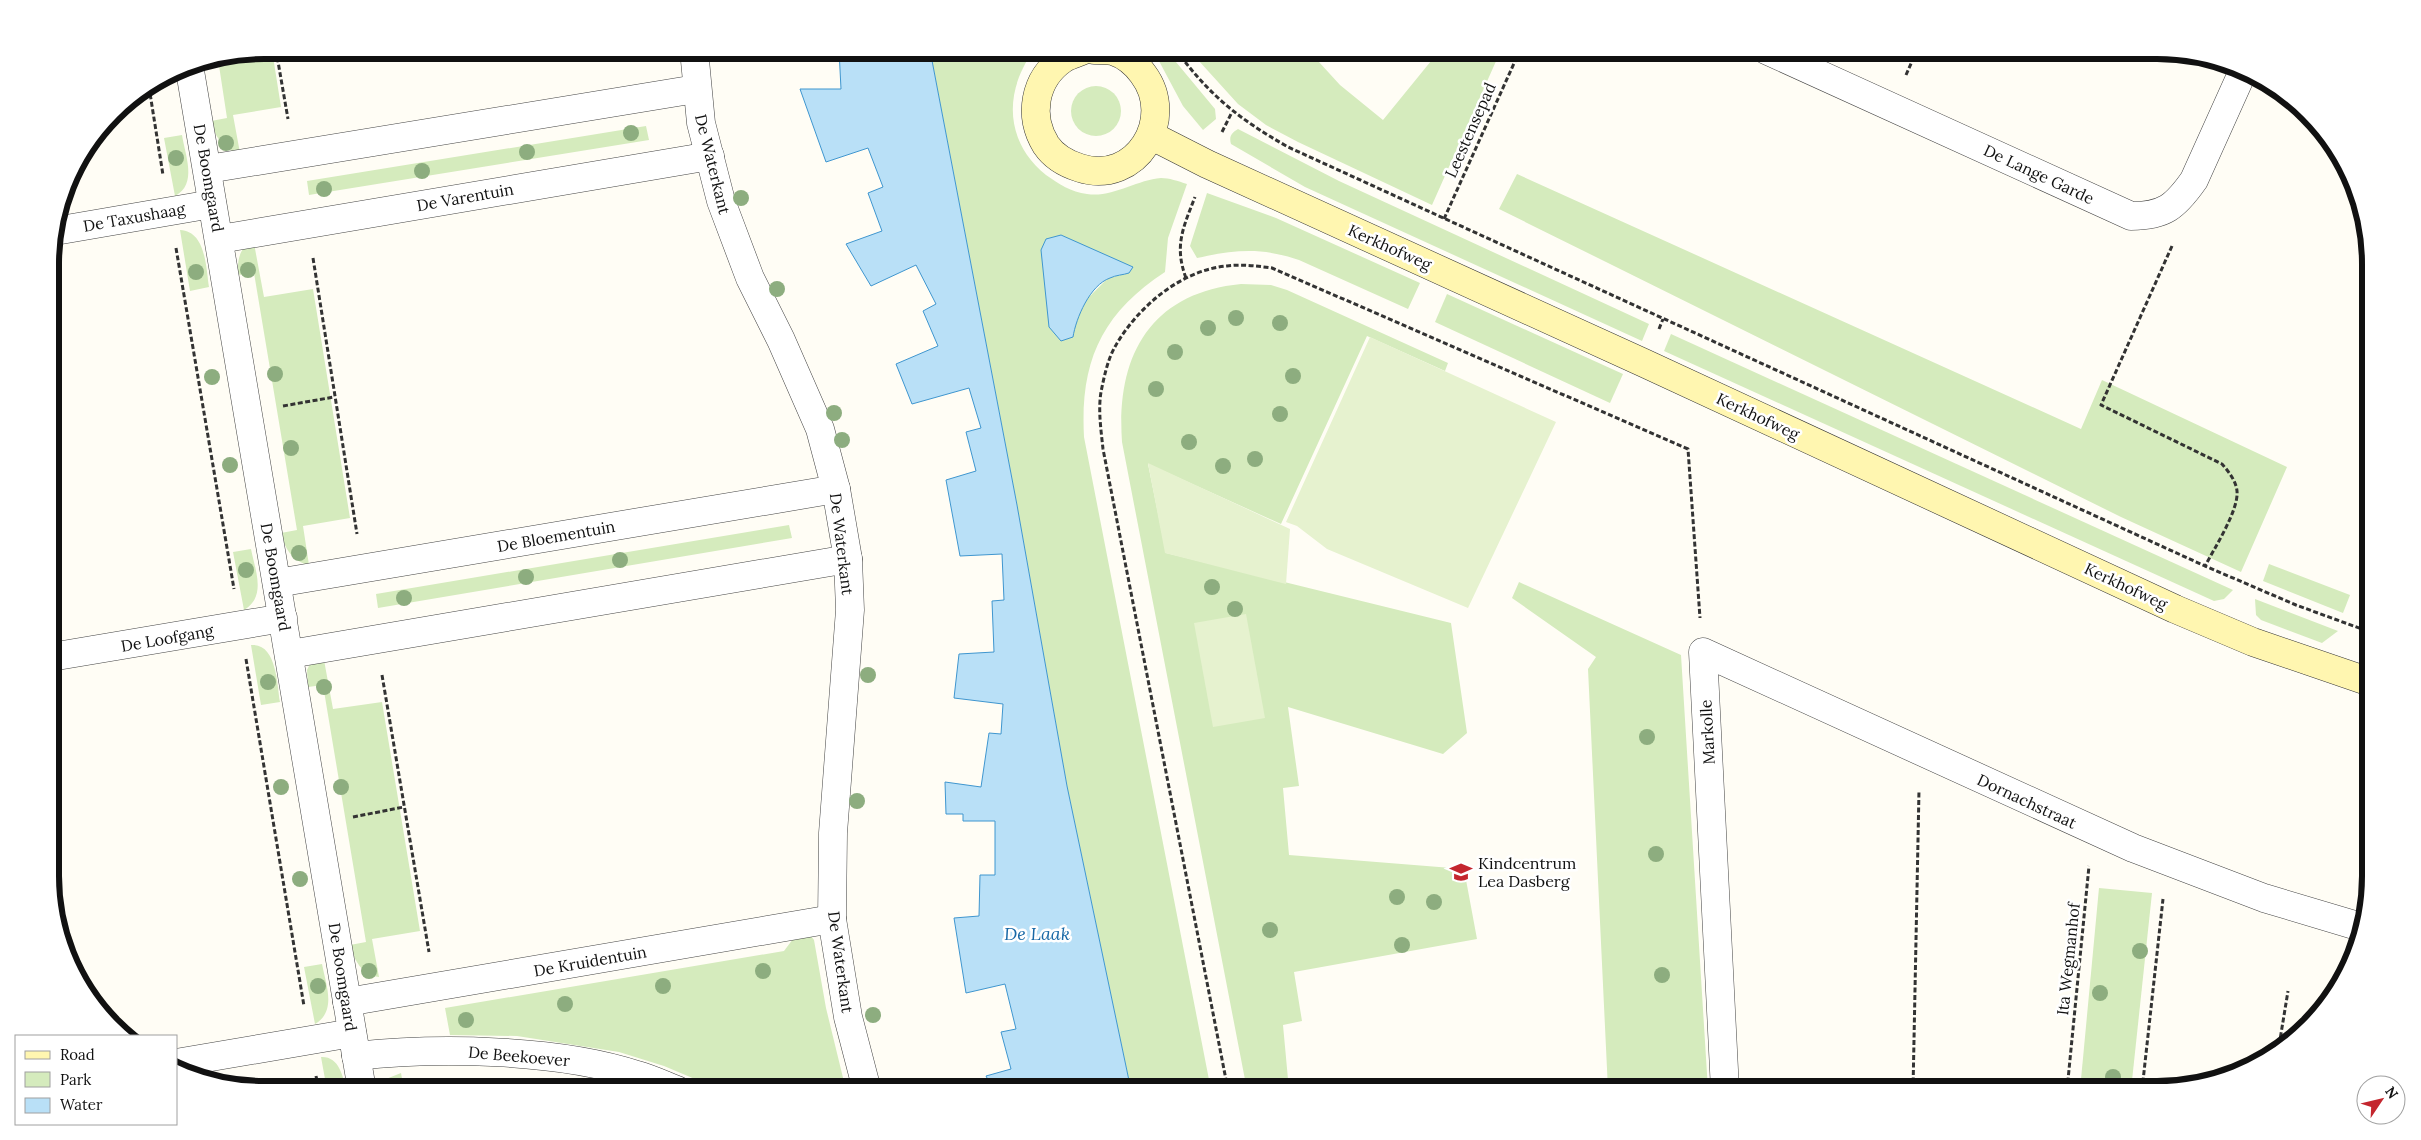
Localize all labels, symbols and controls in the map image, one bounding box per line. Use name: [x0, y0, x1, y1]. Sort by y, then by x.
street label: Leestensepad: [1440, 79, 1500, 181]
street label: De Waterkant: [691, 112, 735, 217]
street label: De Boomgaard: [190, 122, 228, 234]
street label: De Lange Garde: [1981, 140, 2098, 208]
street label: De Varentuin: [415, 179, 515, 215]
street label: De Taxushaag: [81, 198, 188, 236]
street label: Kerkhofweg: [1345, 220, 1436, 275]
street label: Kerkhofweg: [1713, 388, 1804, 444]
street label: De Waterkant: [826, 492, 858, 597]
street label: De Bloementuin: [495, 516, 617, 556]
street label: De Boomgaard: [257, 521, 295, 633]
street label: Kerkhofweg: [2081, 558, 2172, 614]
street label: De Loofgang: [119, 620, 216, 656]
street label: Markolle: [1695, 699, 1719, 765]
street label: Dornachstraat: [1974, 769, 2081, 833]
place label: Kindcentrum Lea Dasberg: [1478, 853, 1576, 891]
school or university icon: Kindcentrum Lea Dasberg: [1448, 859, 1474, 885]
street label: Ita Wegmanhof: [2052, 900, 2084, 1016]
street label: De Waterkant: [824, 910, 858, 1015]
street label: De Boomgaard: [325, 921, 362, 1033]
water label: De Laak: [1004, 922, 1070, 945]
street label: De Kruidentuin: [532, 941, 648, 981]
legend: [15, 1035, 178, 1125]
street label: De Beekoever: [467, 1042, 571, 1070]
text: Road: [60, 1045, 95, 1064]
text: Park: [60, 1070, 91, 1089]
north arrow: [2356, 1075, 2406, 1125]
text: N: [2381, 1083, 2402, 1102]
text: Water: [60, 1095, 103, 1114]

